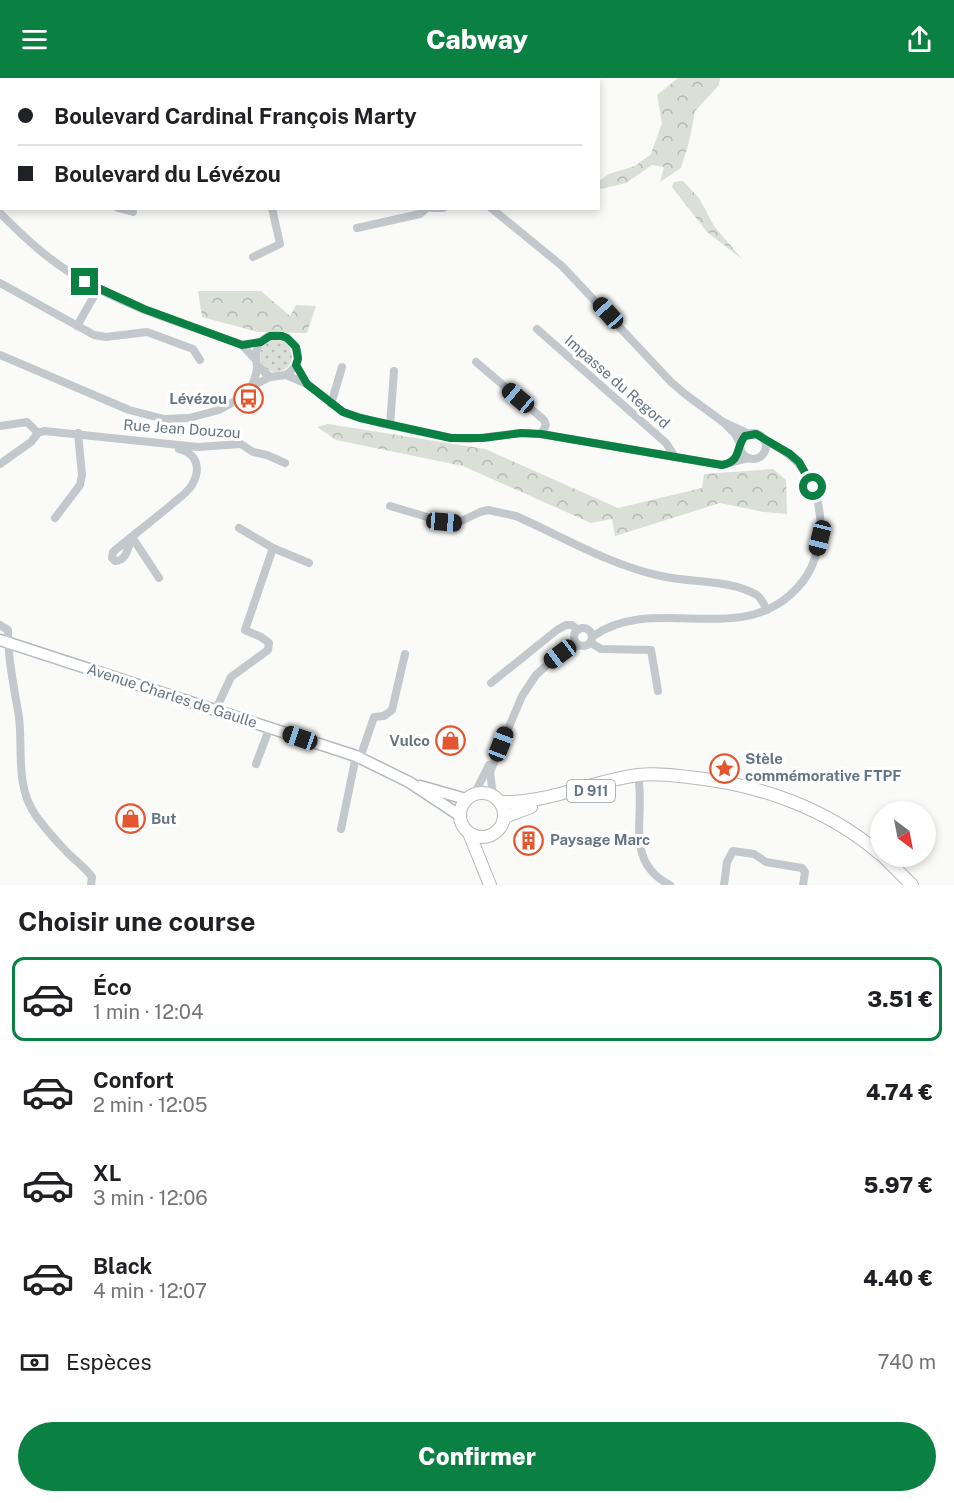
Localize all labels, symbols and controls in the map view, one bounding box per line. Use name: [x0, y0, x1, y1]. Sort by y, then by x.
icon: menu: [18, 23, 51, 56]
text: Cabway: [426, 23, 528, 55]
icon: share: [903, 23, 936, 56]
text: Boulevard Cardinal François Marty: [54, 103, 417, 129]
text: Boulevard du Lévézou: [54, 161, 281, 187]
route end: [71, 268, 98, 295]
car: [589, 294, 627, 332]
street label: Impasse du Regord: [561, 332, 673, 432]
car: [498, 380, 538, 416]
bus stop icon: Lévézou: [232, 383, 264, 415]
place label: Lévézou: [169, 390, 227, 407]
street label: Rue Jean Douzou: [123, 416, 241, 441]
route start: [799, 473, 826, 500]
car: [425, 511, 463, 533]
car: [807, 518, 833, 558]
car: [540, 636, 580, 672]
street label: Avenue Charles de Gaulle: [85, 660, 259, 731]
car: [280, 724, 320, 752]
car: [486, 724, 516, 764]
shop icon: Vulco: [435, 725, 467, 757]
place label: Vulco: [389, 732, 430, 749]
place label: Stèle commémorative FTPF: [745, 750, 901, 784]
place icon: Stèle commémorative FTPF: [708, 752, 740, 784]
road number: D 911: [567, 780, 615, 802]
north arrow: [870, 801, 936, 867]
map controls: [870, 801, 936, 867]
shop icon: But: [114, 803, 146, 835]
place label: But: [151, 810, 176, 827]
building icon: Paysage Marc: [513, 824, 545, 856]
place label: Paysage Marc: [550, 831, 650, 848]
text: Choisir une course: [18, 905, 256, 937]
icon: car: [21, 972, 75, 1026]
text: Éco: [93, 974, 132, 1000]
text: 3.51 €: [867, 986, 933, 1012]
text: 1 min · 12:04: [93, 1000, 203, 1024]
icon: car: [21, 1065, 75, 1119]
text: Confort: [93, 1067, 174, 1093]
text: 4.74 €: [866, 1079, 933, 1105]
text: 2 min · 12:05: [93, 1093, 208, 1117]
icon: car: [21, 1158, 75, 1212]
text: XL: [93, 1160, 121, 1186]
text: 5.97 €: [863, 1172, 933, 1198]
text: 3 min · 12:06: [93, 1186, 208, 1210]
icon: car: [21, 1251, 75, 1305]
text: Black: [93, 1253, 152, 1279]
text: 4.40 €: [863, 1265, 933, 1291]
text: 4 min · 12:07: [93, 1279, 207, 1303]
icon: cash: [18, 1346, 51, 1379]
text: Espèces: [66, 1349, 152, 1375]
text: 740 m: [878, 1350, 936, 1374]
button: Confirmer: [18, 1422, 936, 1491]

